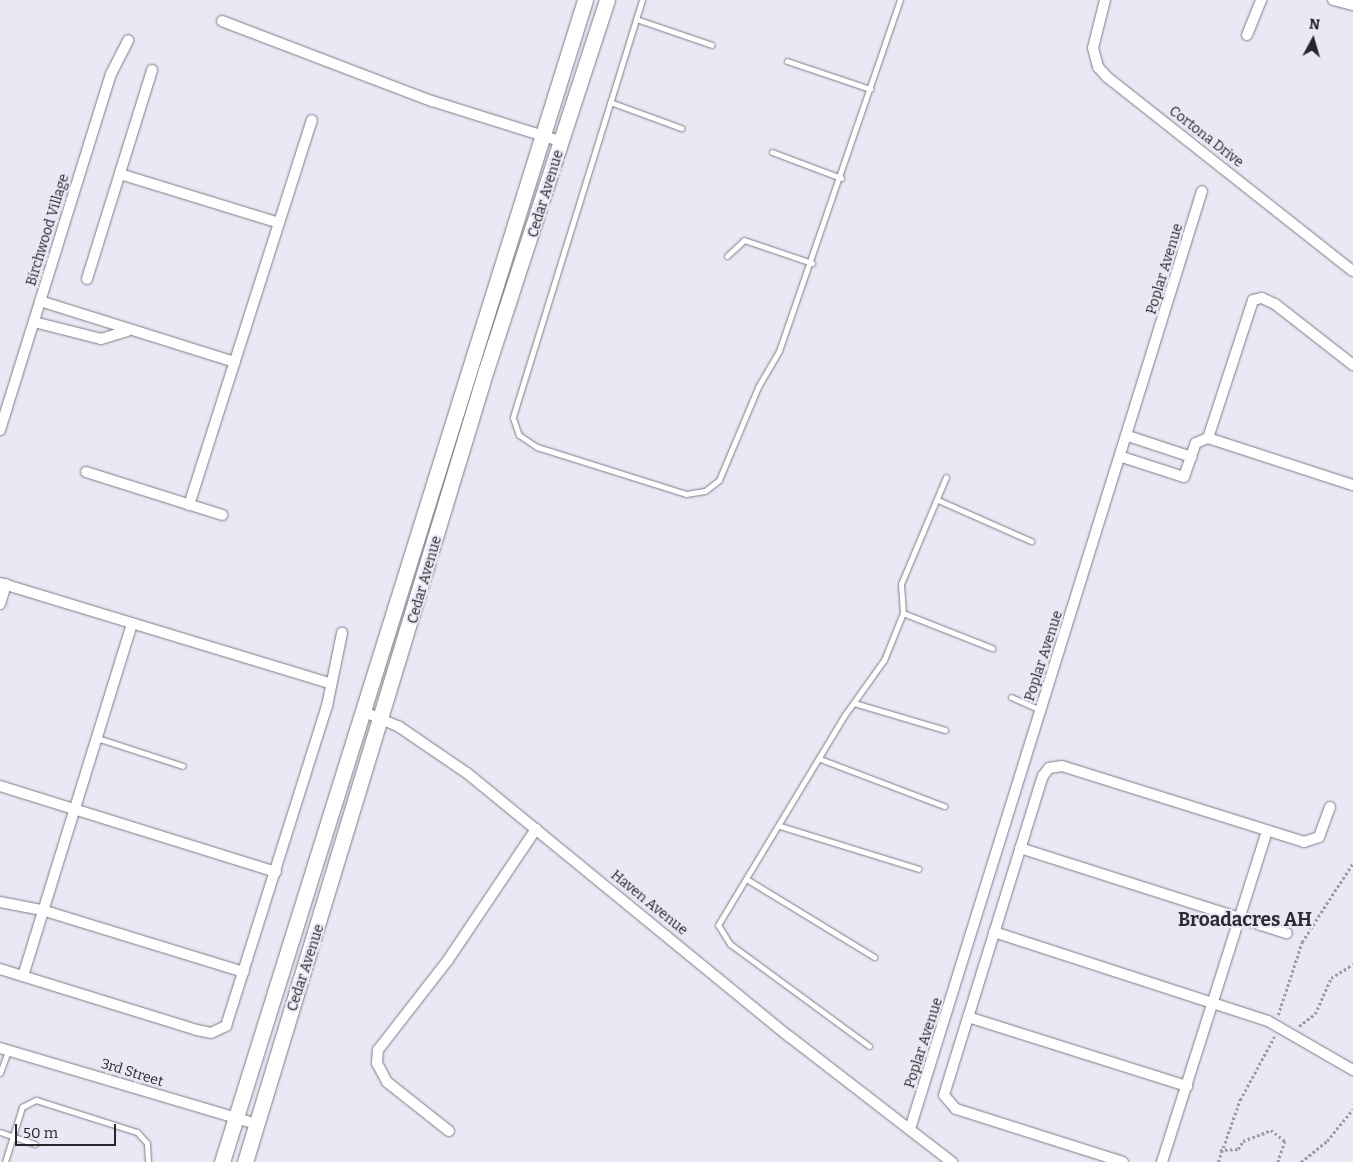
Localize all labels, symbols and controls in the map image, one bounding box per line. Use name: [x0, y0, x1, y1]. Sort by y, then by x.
north arrow: [1288, 15, 1338, 65]
text: N: [1308, 16, 1321, 34]
street label: Cortona Drive: [1166, 103, 1246, 171]
street label: Cedar Avenue: [525, 148, 567, 240]
street label: Birchwood Village: [23, 172, 73, 288]
street label: Poplar Avenue: [1143, 221, 1187, 317]
street label: Cedar Avenue: [404, 534, 446, 626]
street label: Poplar Avenue: [1021, 609, 1067, 703]
street label: Haven Avenue: [607, 867, 691, 939]
district label: Broadacres AH: [1178, 909, 1312, 931]
street label: Cedar Avenue: [284, 922, 328, 1014]
street label: Poplar Avenue: [901, 996, 947, 1090]
street label: 3rd Street: [99, 1056, 165, 1090]
scale bar: [18, 1114, 119, 1146]
text: 50 m: [23, 1124, 58, 1142]

